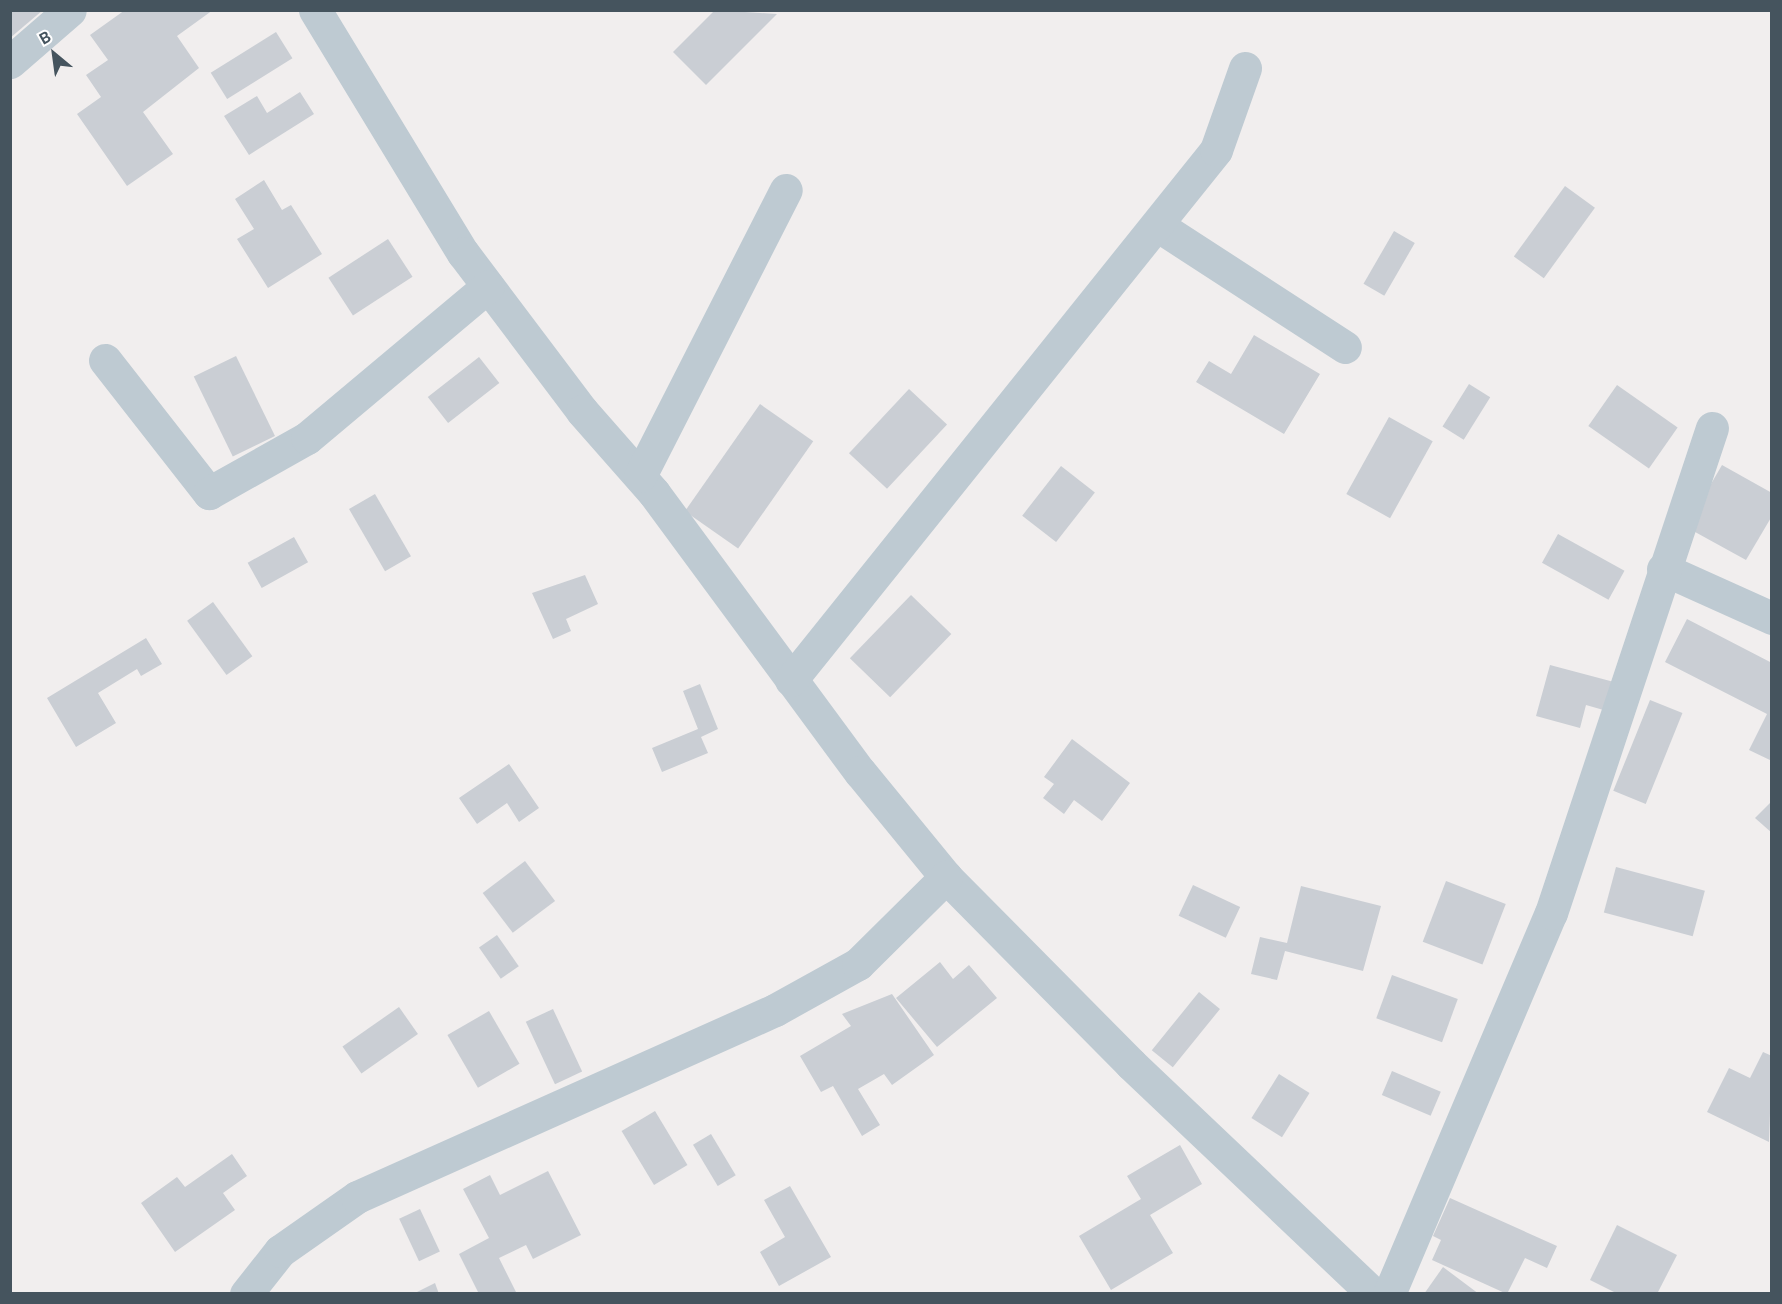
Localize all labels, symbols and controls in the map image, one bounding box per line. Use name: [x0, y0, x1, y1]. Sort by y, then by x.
north arrow: [24, 24, 84, 84]
text: B: [35, 26, 55, 49]

